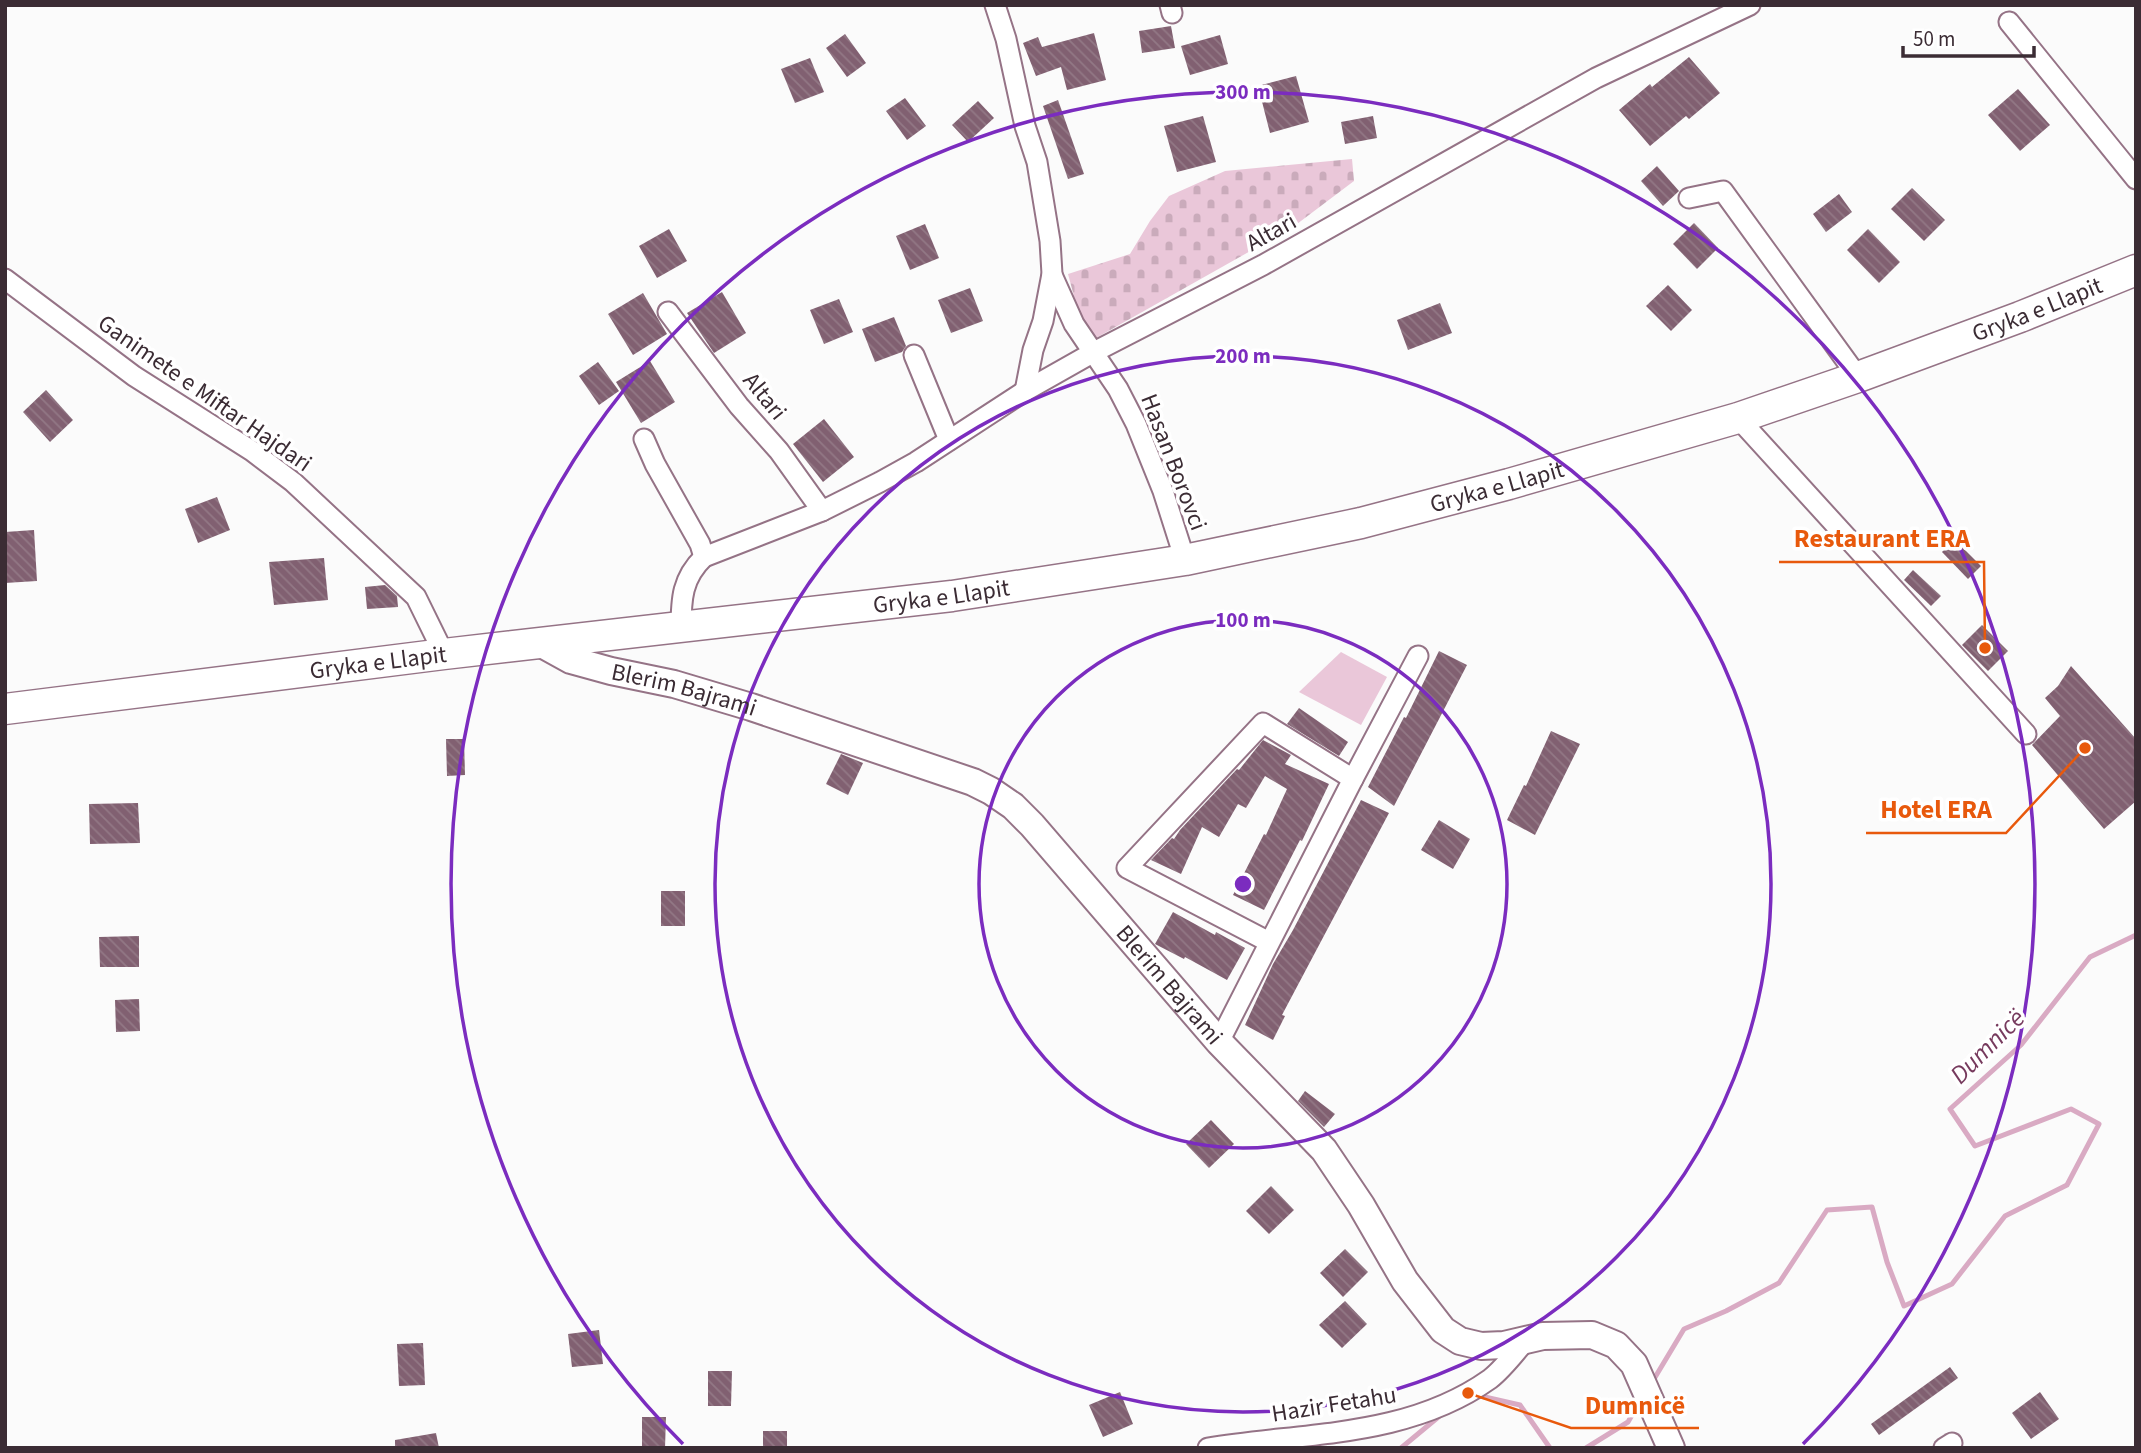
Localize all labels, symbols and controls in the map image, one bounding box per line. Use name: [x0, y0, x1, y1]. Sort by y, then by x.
scale bar: [1903, 14, 2034, 58]
text: 50 m: [1913, 24, 1955, 54]
text: 300 m: [1215, 77, 1271, 107]
street label: Altari: [1240, 204, 1303, 261]
street label: Gryka e Llapit: [1967, 268, 2108, 351]
street label: Ganimete e Miftar Hajdari: [91, 306, 319, 481]
text: 200 m: [1215, 341, 1271, 371]
street label: Altari: [734, 365, 795, 428]
street label: Hasan Borovci: [1131, 389, 1216, 536]
street label: Gryka e Llapit: [1426, 452, 1568, 522]
callout: Restaurant ERA: [1779, 515, 1984, 562]
text: Restaurant ERA: [1794, 520, 1971, 557]
street label: Gryka e Llapit: [871, 570, 1012, 623]
text: 100 m: [1215, 605, 1271, 635]
street label: Gryka e Llapit: [308, 637, 449, 689]
street label: Blerim Bajrami: [608, 655, 761, 726]
callout: Hotel ERA: [1866, 786, 2006, 833]
text: Hotel ERA: [1880, 791, 1993, 828]
centre of rings: [1231, 872, 1255, 896]
street label: Blerim Bajrami: [1107, 917, 1231, 1053]
water label: Dumnicë: [1941, 1000, 2034, 1092]
street label: Hazir Fetahu: [1269, 1377, 1399, 1432]
callout: Dumnicë: [1571, 1381, 1699, 1428]
text: Dumnicë: [1585, 1387, 1685, 1424]

